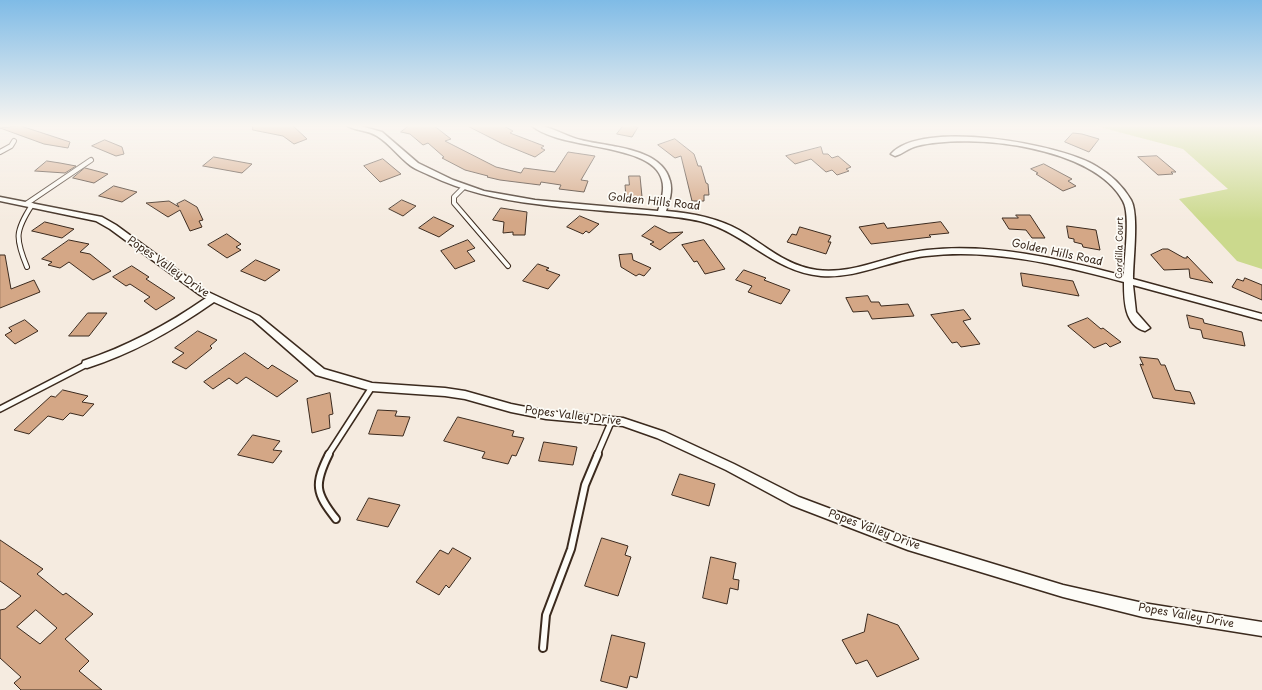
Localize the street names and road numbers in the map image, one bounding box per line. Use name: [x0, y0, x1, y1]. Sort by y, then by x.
street label: Golden Hills Road: [607, 191, 701, 213]
street label: Cordilla Court: [1114, 217, 1126, 279]
street label: Popes Valley Drive: [124, 234, 212, 300]
street label: Golden Hills Road: [1010, 237, 1104, 269]
street label: Popes Valley Drive: [524, 404, 622, 428]
street label: Popes Valley Drive: [826, 507, 922, 553]
street label: Popes Valley Drive: [1137, 601, 1235, 631]

